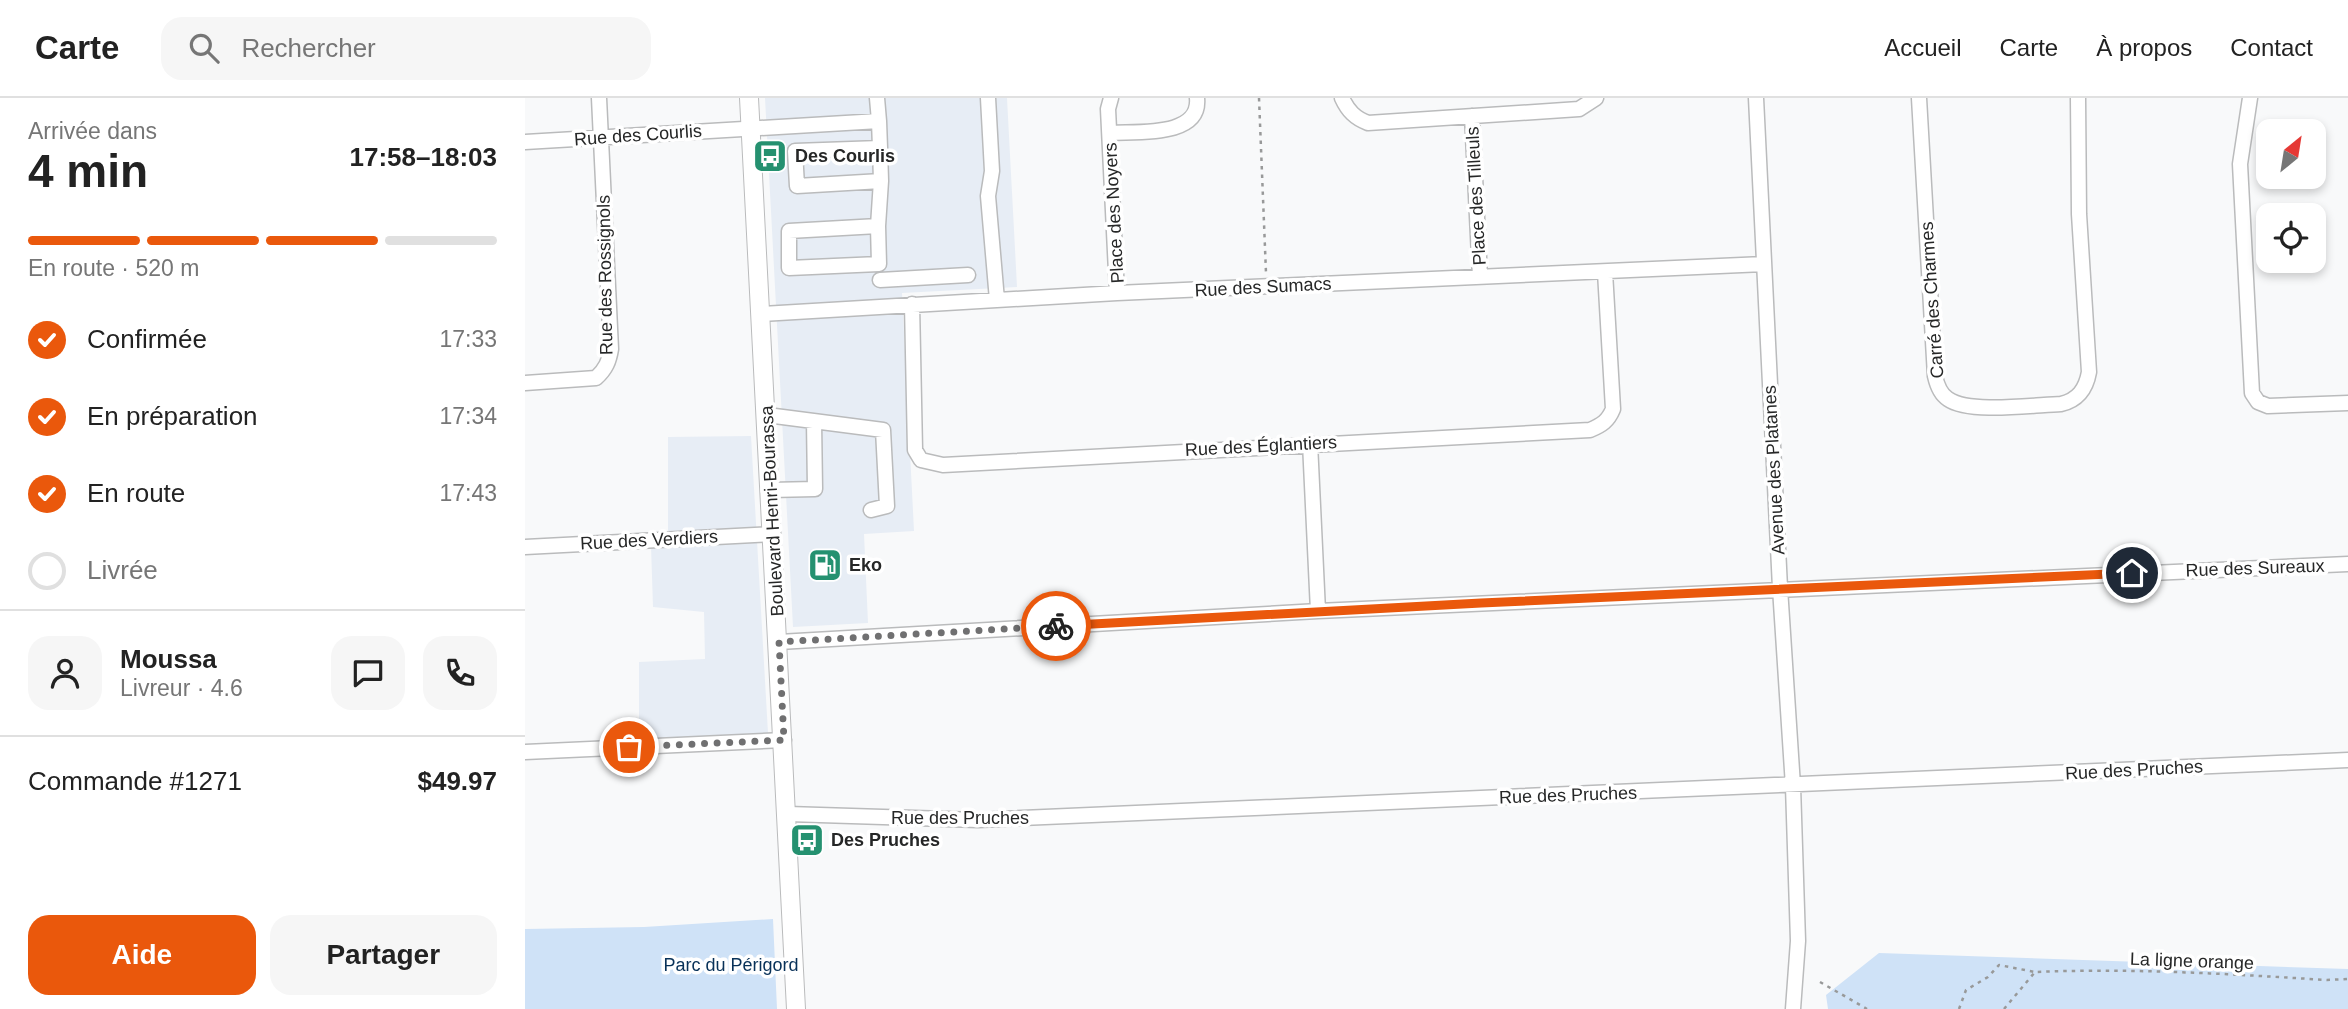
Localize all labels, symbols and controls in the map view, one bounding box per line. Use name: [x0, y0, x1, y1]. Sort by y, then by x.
search box: [161, 17, 651, 80]
text: Carte: [35, 29, 119, 66]
icon: search: [185, 29, 223, 67]
text: Rechercher: [241, 33, 376, 63]
text: Accueil: [1884, 34, 1962, 61]
text: Carte: [2000, 34, 2058, 61]
text: À propos: [2096, 34, 2192, 61]
text: Contact: [2230, 34, 2313, 61]
text: Arrivée dans: [28, 118, 157, 144]
north arrow: [2256, 119, 2326, 189]
map controls: [2256, 119, 2326, 273]
street label: Rue des Courlis: [573, 121, 703, 149]
street label: Place des Tilleuls: [1462, 126, 1490, 266]
bus stop icon: Des Courlis: [751, 137, 789, 175]
text: 17:58–18:03: [350, 142, 497, 172]
street label: Place des Noyers: [1100, 142, 1128, 284]
text: 4 min: [28, 145, 148, 197]
place label: Des Courlis: [795, 146, 895, 166]
street label: Rue des Rossignols: [594, 195, 616, 355]
button: locate: [2256, 203, 2326, 273]
street label: Carré des Charmes: [1917, 221, 1947, 379]
text: En route · 520 m: [28, 255, 199, 281]
street label: Rue des Sumacs: [1194, 273, 1332, 301]
icon: check: [28, 321, 66, 359]
text: Confirmée: [87, 324, 207, 354]
text: 17:33: [439, 326, 497, 352]
street label: Avenue des Platanes: [1760, 385, 1788, 555]
icon: check: [28, 398, 66, 436]
text: En préparation: [87, 401, 258, 431]
text: 17:34: [439, 403, 497, 429]
street label: Boulevard Henri-Bourassa: [756, 404, 788, 617]
street label: Rue des Églantiers: [1185, 432, 1337, 460]
icon: check: [28, 475, 66, 513]
text: En route: [87, 478, 185, 508]
text: 17:43: [439, 480, 497, 506]
street label: Rue des Verdiers: [580, 526, 718, 554]
pin: [2102, 543, 2162, 603]
fuel station icon: Eko: [806, 546, 844, 584]
icon: home: [2113, 554, 2151, 592]
text: Livrée: [87, 555, 158, 585]
place label: Eko: [849, 555, 882, 575]
street label: Rue des Sureaux: [2185, 556, 2325, 580]
courier: [1021, 591, 1091, 661]
icon: bike: [1037, 607, 1075, 645]
button: person: [28, 636, 102, 710]
button: chat: [331, 636, 405, 710]
button: phone: [423, 636, 497, 710]
text: Moussa: [120, 644, 217, 674]
text: Livreur · 4.6: [120, 675, 243, 701]
pin: [599, 717, 659, 777]
icon: bag: [610, 728, 648, 766]
street label: Rue des Pruches: [2065, 756, 2203, 784]
text: Commande #1271: [28, 766, 242, 796]
text: $49.97: [417, 766, 497, 796]
street label: Rue des Pruches: [1499, 783, 1637, 807]
street label: Rue des Pruches: [891, 808, 1029, 828]
bus stop icon: Des Pruches: [788, 821, 826, 859]
place label: Des Pruches: [831, 830, 940, 850]
button: Aide: [28, 915, 256, 995]
button: Partager: [270, 915, 497, 995]
street label: La ligne orange: [2130, 949, 2254, 973]
park label: Parc du Périgord: [663, 955, 799, 975]

